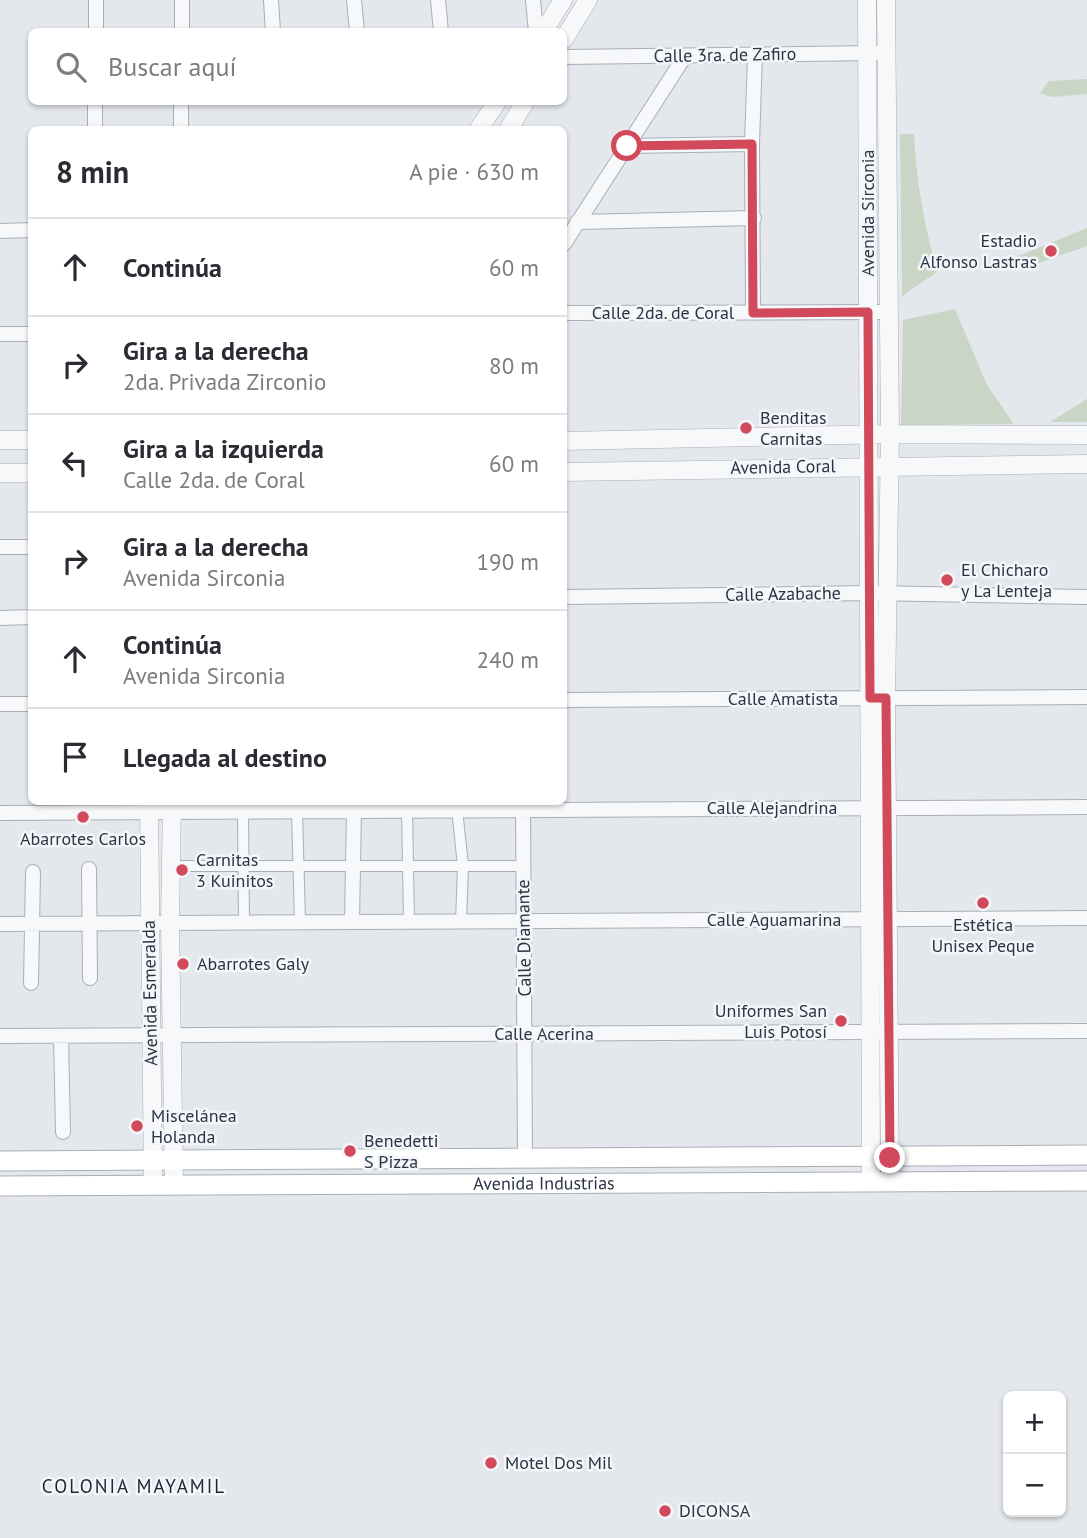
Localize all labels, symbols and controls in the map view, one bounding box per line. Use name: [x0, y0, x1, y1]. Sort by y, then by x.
search box: [28, 28, 567, 105]
street label: Calle 3ra. de Zafiro: [654, 42, 796, 67]
icon: search: [52, 48, 90, 86]
text: Buscar aquí: [108, 50, 236, 83]
route start: [611, 130, 642, 161]
street label: Avenida Sirconia: [856, 149, 879, 277]
text: 8 min: [56, 152, 129, 191]
text: A pie · 630 m: [409, 157, 539, 186]
place label: Estadio Alfonso Lastras: [920, 229, 1037, 273]
marker: Estadio Alfonso Lastras: [1043, 243, 1059, 259]
icon: ahead: [56, 248, 94, 286]
text: Continúa: [123, 251, 222, 284]
text: 60 m: [489, 253, 539, 282]
street label: Calle 2da. de Coral: [592, 301, 735, 324]
text: Gira a la derecha: [123, 334, 309, 367]
icon: right: [56, 346, 94, 384]
text: 80 m: [489, 351, 539, 380]
text: 2da. Privada Zirconio: [123, 367, 326, 396]
place label: Benditas Carnitas: [760, 406, 827, 450]
marker: Benditas Carnitas: [738, 420, 754, 436]
text: Gira a la izquierda: [123, 432, 324, 465]
icon: left: [56, 444, 94, 482]
text: 60 m: [489, 449, 539, 478]
street label: Avenida Coral: [730, 454, 837, 479]
text: Calle 2da. de Coral: [123, 465, 305, 494]
text: Gira a la derecha: [123, 530, 309, 563]
icon: right: [56, 542, 94, 580]
text: 190 m: [477, 547, 539, 576]
place label: El Chicharo y La Lenteja: [961, 558, 1052, 602]
text: Avenida Sirconia: [123, 563, 285, 592]
marker: El Chicharo y La Lenteja: [939, 572, 955, 588]
street label: Calle Azabache: [725, 581, 841, 606]
text: Continúa: [123, 628, 222, 661]
icon: ahead: [56, 640, 94, 678]
text: 240 m: [477, 645, 539, 674]
text: Avenida Sirconia: [123, 661, 285, 690]
street label: Calle Amatista: [728, 687, 838, 710]
icon: arrive: [56, 738, 94, 776]
text: Llegada al destino: [123, 741, 327, 774]
street label: Calle Alejandrina: [707, 796, 837, 819]
marker: Abarrotes Carlos: [75, 809, 91, 825]
place label: Abarrotes Carlos: [20, 827, 146, 850]
place label: Carnitas 3 Kuinitos: [196, 848, 273, 892]
marker: Carnitas 3 Kuinitos: [174, 862, 190, 878]
street label: Calle Diamante: [511, 879, 536, 997]
marker: Estética Unisex Peque: [975, 895, 991, 911]
street label: Calle Aguamarina: [707, 908, 841, 931]
place label: Estética Unisex Peque: [931, 913, 1035, 957]
street label: Avenida Esmeralda: [137, 920, 162, 1066]
place label: Abarrotes Galy: [197, 952, 310, 975]
marker: Abarrotes Galy: [175, 956, 191, 972]
place label: Uniformes San Luis Potosí: [715, 999, 827, 1043]
marker: Uniformes San Luis Potosí: [833, 1013, 849, 1029]
street label: Calle Acerina: [494, 1022, 594, 1045]
place label: Miscelánea Holanda: [151, 1104, 237, 1148]
marker: Miscelánea Holanda: [129, 1118, 145, 1134]
place label: Benedetti S Pizza: [364, 1129, 439, 1173]
route end: [874, 1142, 905, 1173]
marker: Benedetti S Pizza: [342, 1143, 358, 1159]
street label: Avenida Industrias: [473, 1171, 615, 1195]
map controls: [1003, 1391, 1066, 1517]
button: +: [1003, 1391, 1066, 1454]
place label: Motel Dos Mil: [505, 1451, 613, 1474]
button: −: [1003, 1454, 1066, 1517]
marker: Motel Dos Mil: [483, 1455, 499, 1471]
district label: COLONIA MAYAMIL: [42, 1474, 226, 1498]
place label: DICONSA: [679, 1499, 751, 1522]
marker: DICONSA: [657, 1503, 673, 1519]

